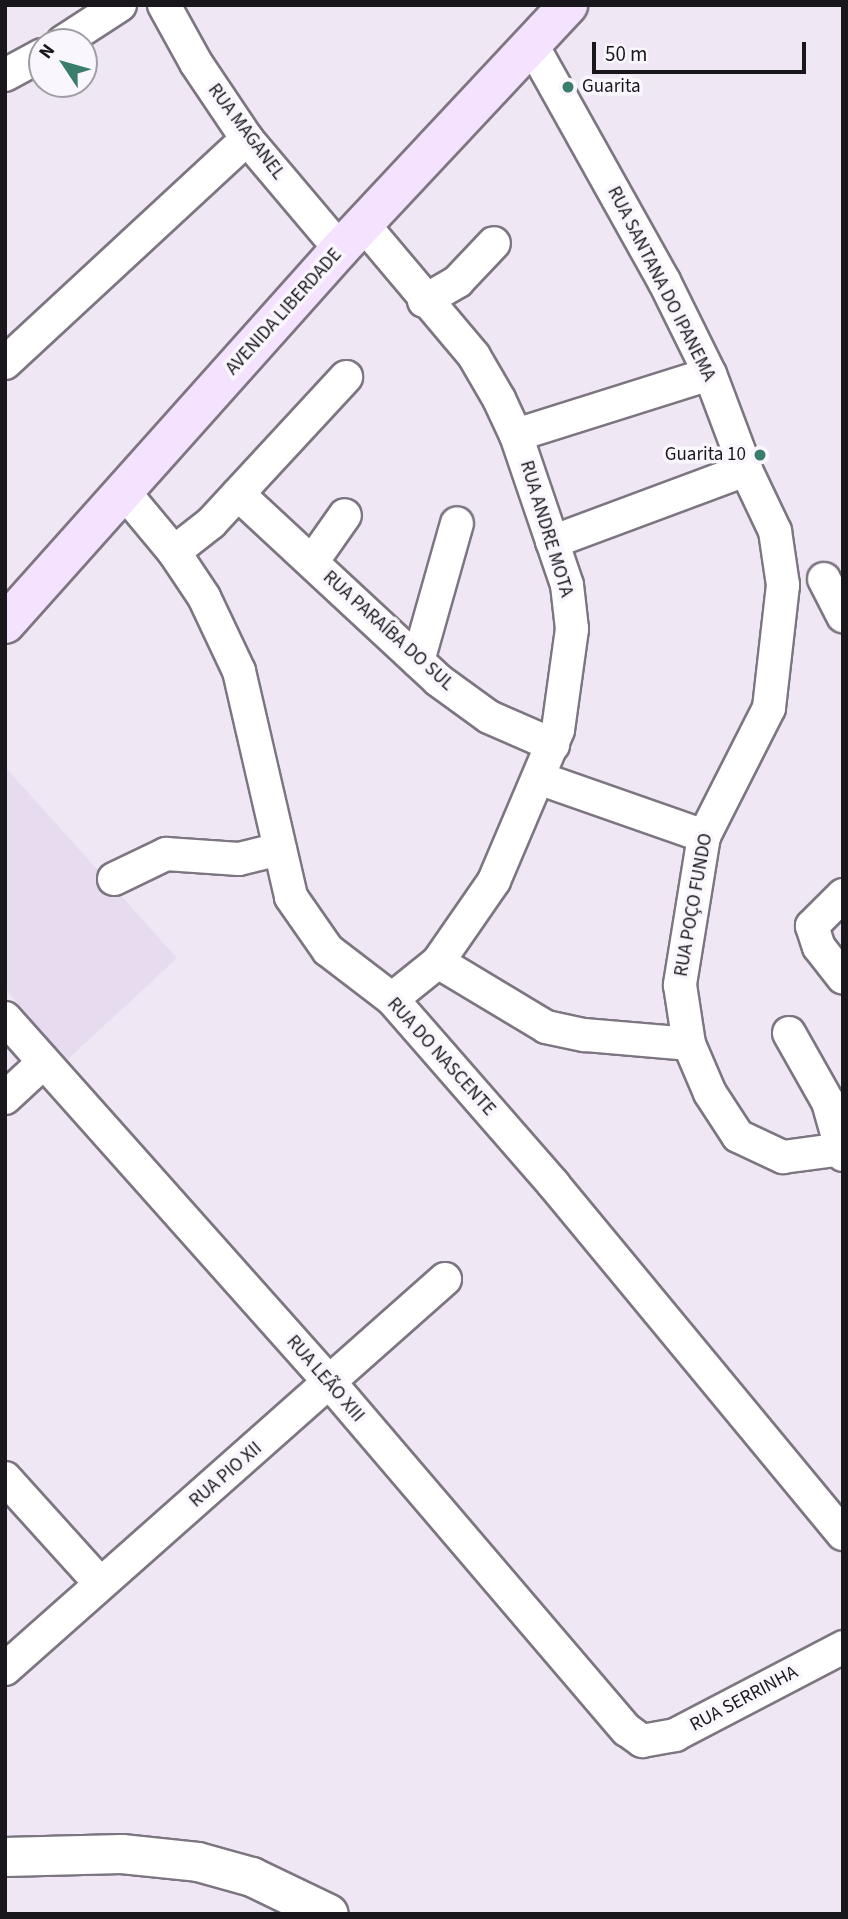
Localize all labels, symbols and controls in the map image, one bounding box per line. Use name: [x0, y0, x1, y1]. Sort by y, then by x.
north arrow: [28, 28, 98, 98]
scale bar: [596, 28, 810, 72]
text: N: [33, 38, 62, 65]
text: 50 m: [605, 39, 647, 69]
place label: Guarita: [582, 76, 640, 98]
street label: RUA MAGANEL: [202, 79, 290, 185]
marker: Guarita: [560, 79, 576, 95]
street label: RUA SANTANA DO IPANEMA: [602, 183, 720, 385]
street label: AVENIDA LIBERDADE: [221, 244, 347, 380]
place label: Guarita 10: [665, 444, 746, 466]
marker: Guarita 10: [752, 447, 768, 463]
street label: RUA ANDRE MOTA: [514, 458, 578, 600]
street label: RUA PARAÍBA DO SUL: [318, 566, 458, 696]
street label: RUA POÇO FUNDO: [670, 832, 718, 978]
street label: RUA DO NASCENTE: [382, 993, 500, 1121]
street label: RUA LEÃO XIII: [281, 1331, 369, 1427]
street label: RUA PIO XII: [185, 1437, 267, 1513]
street label: RUA SERRINHA: [686, 1661, 802, 1737]

